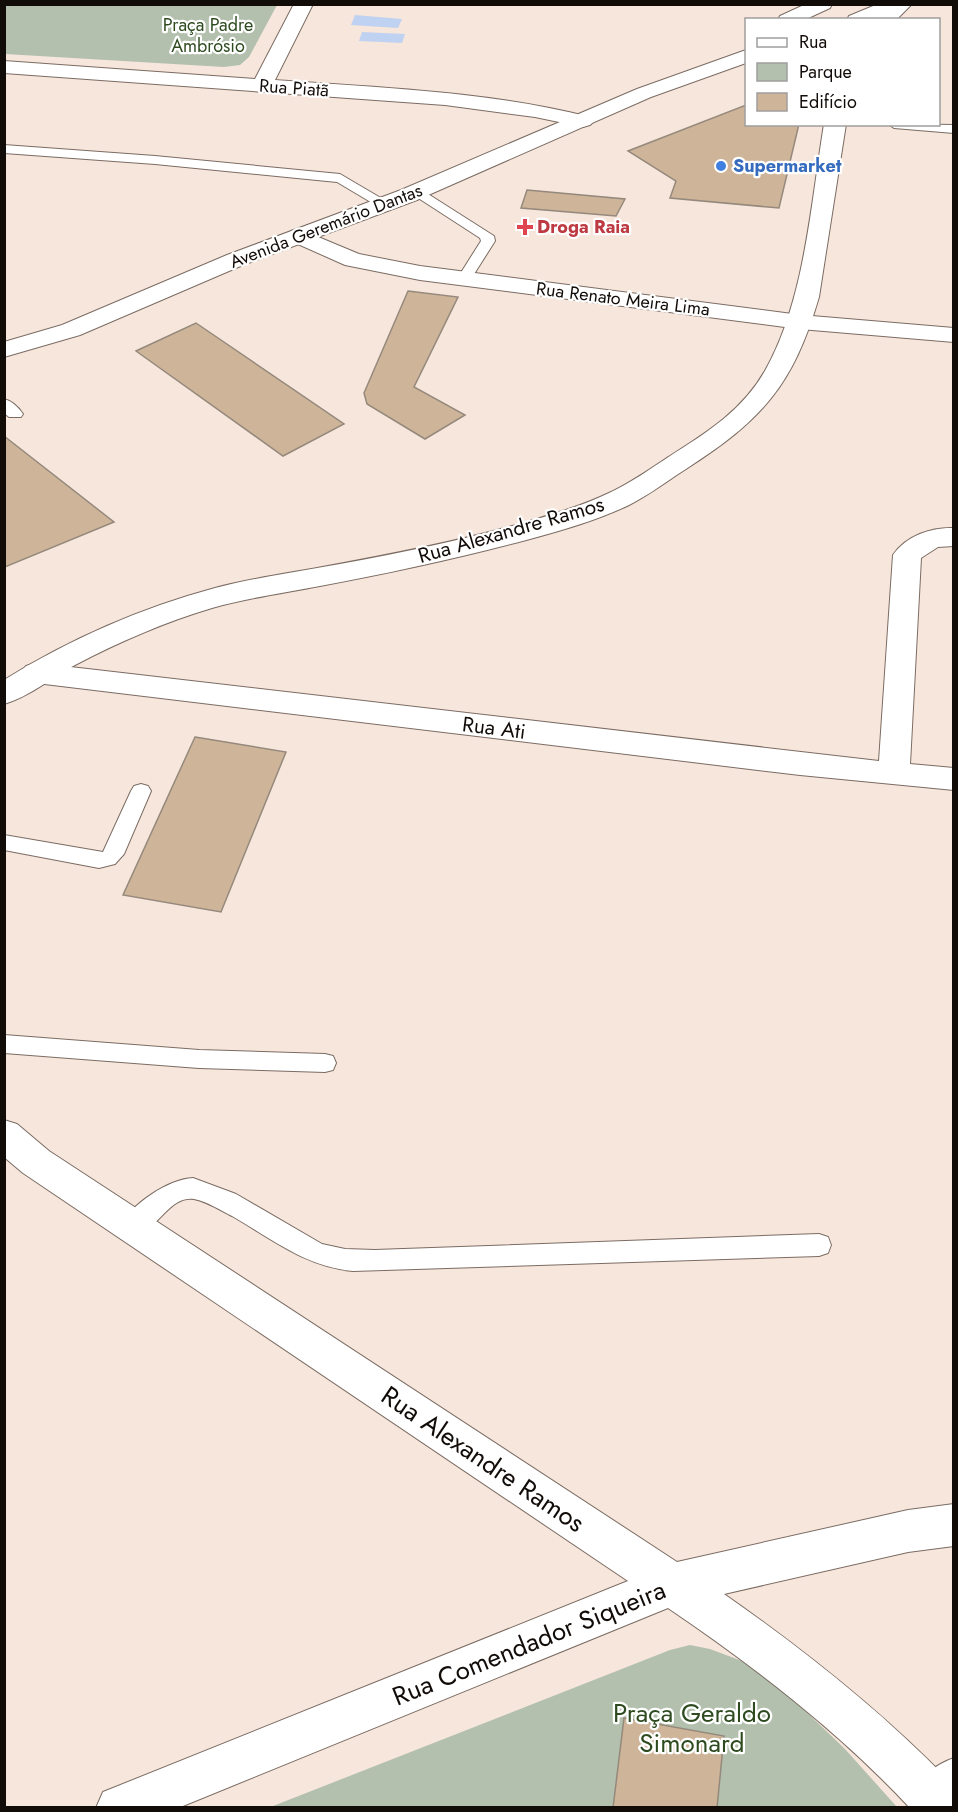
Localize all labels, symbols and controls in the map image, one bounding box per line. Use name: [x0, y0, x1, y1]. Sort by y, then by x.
park label: Praça Padre Ambrósio: [163, 12, 253, 59]
legend: [745, 18, 940, 126]
text: Rua: [799, 29, 827, 55]
text: Parque: [799, 59, 852, 85]
street label: Rua Piatã: [258, 73, 330, 103]
text: Edifício: [799, 89, 857, 115]
place label: Supermarket: [733, 153, 842, 179]
marker: Supermarket: [714, 159, 728, 173]
street label: Avenida Geremário Dantas: [226, 177, 426, 275]
place label: Droga Raia: [537, 214, 630, 240]
marker: Droga Raia: [518, 220, 532, 234]
street label: Rua Renato Meira Lima: [535, 275, 711, 323]
street label: Rua Alexandre Ramos: [414, 489, 608, 571]
street label: Rua Ati: [461, 709, 527, 747]
street label: Rua Alexandre Ramos: [374, 1377, 592, 1541]
street label: Rua Comendador Siqueira: [387, 1571, 671, 1715]
park label: Praça Geraldo Simonard: [613, 1694, 771, 1762]

